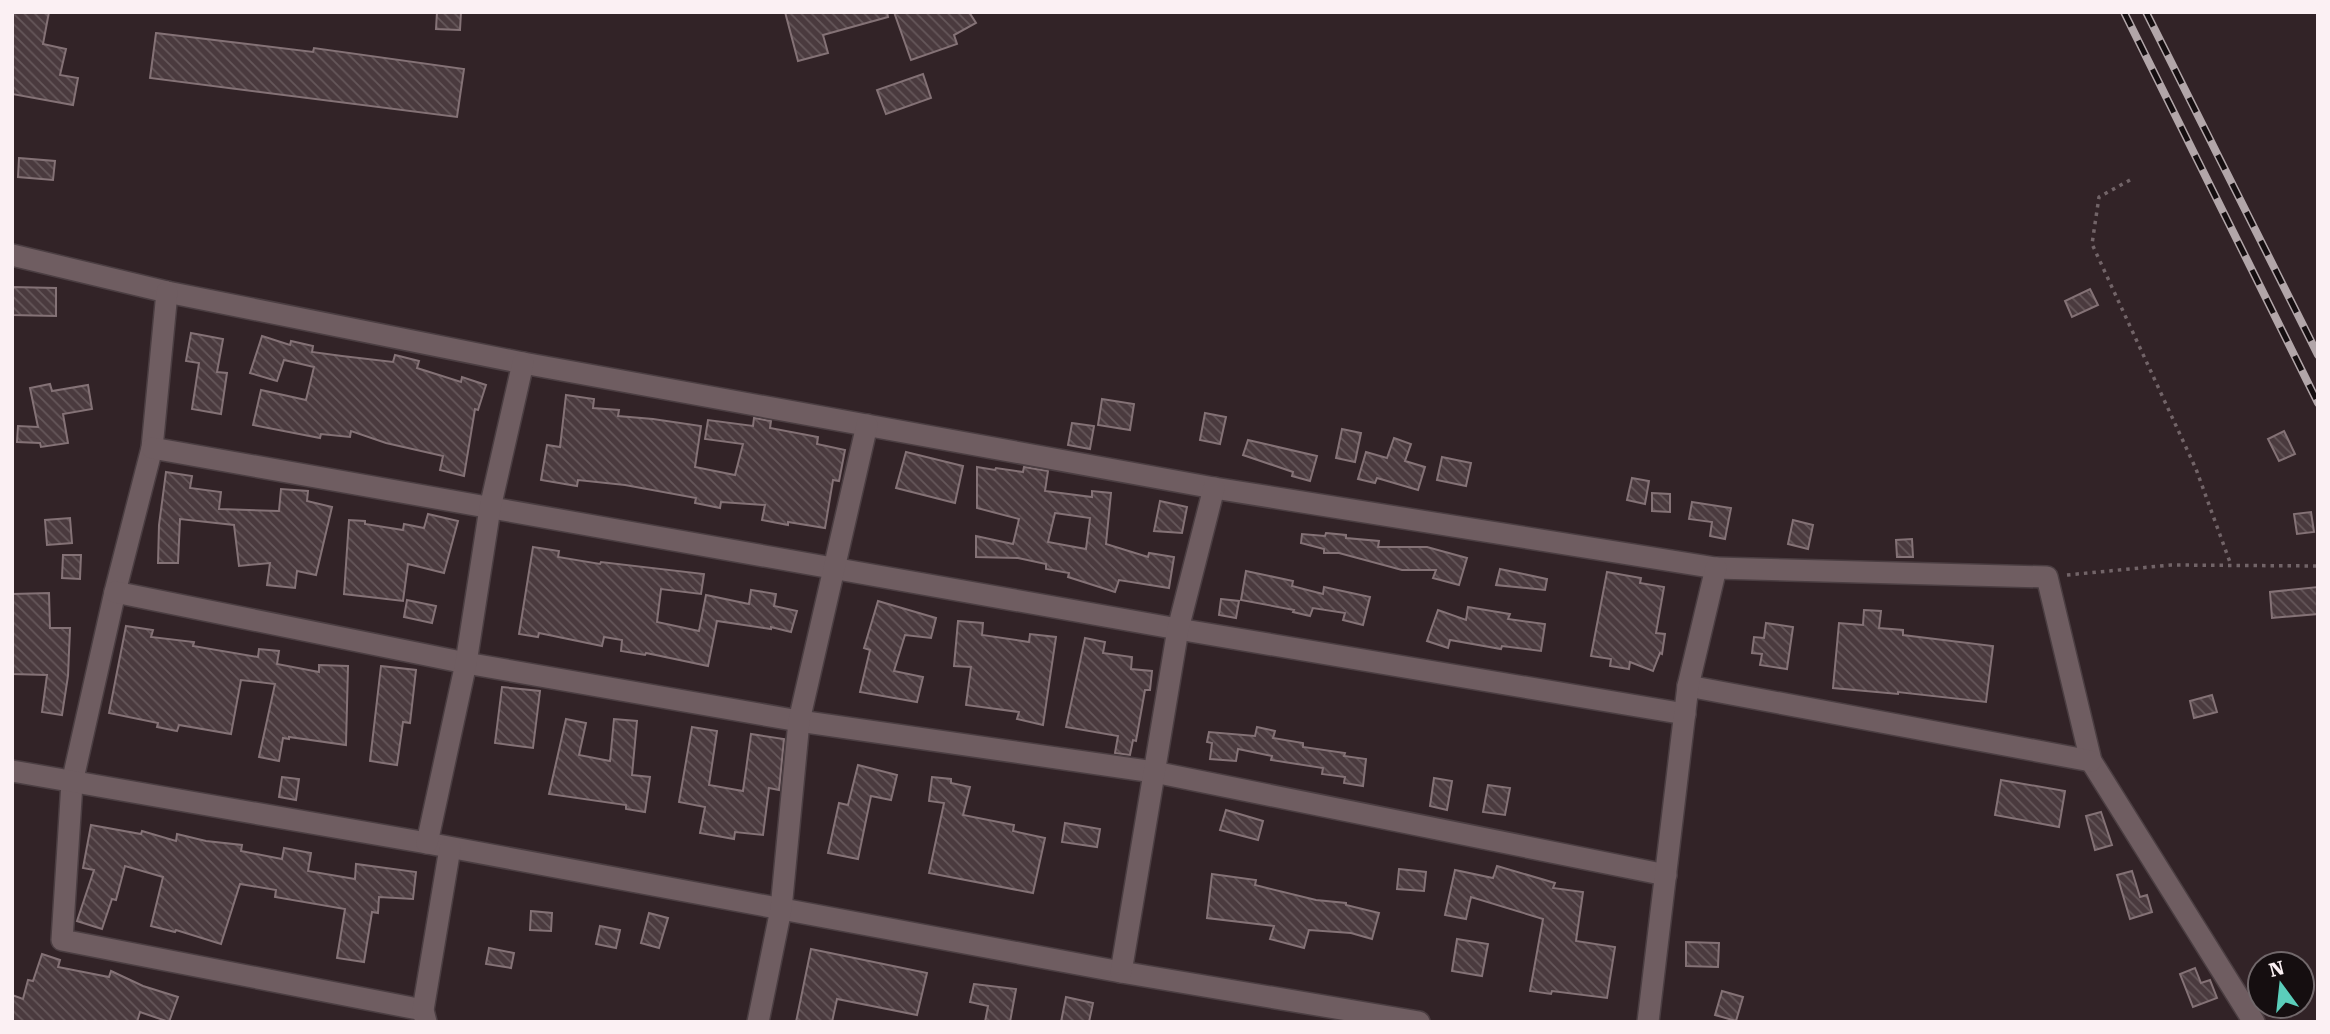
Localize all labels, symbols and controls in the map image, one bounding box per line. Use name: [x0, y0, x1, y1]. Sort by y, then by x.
north arrow: [2246, 950, 2316, 1020]
text: N: [2267, 956, 2287, 982]

